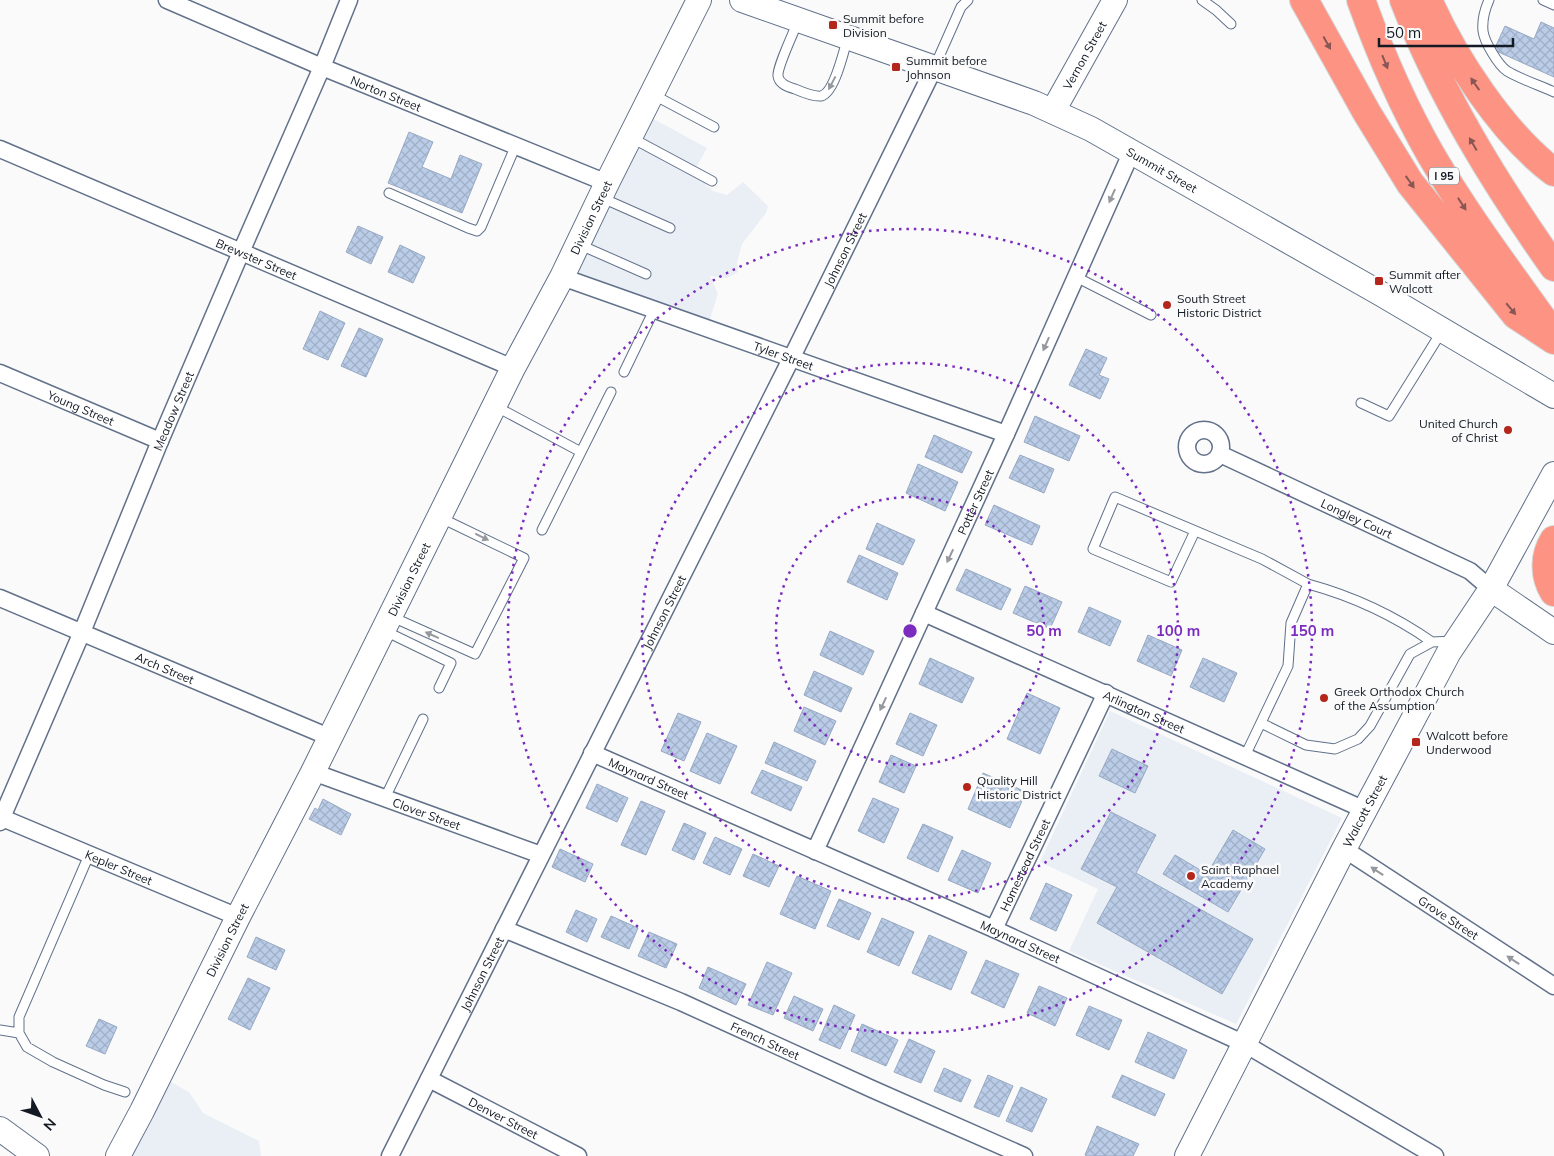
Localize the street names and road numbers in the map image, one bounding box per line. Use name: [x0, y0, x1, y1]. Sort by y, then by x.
street label: Vernon Street: [1059, 18, 1109, 92]
street label: Norton Street: [349, 72, 424, 114]
street label: Summit Street: [1124, 143, 1200, 195]
road number: I 95: [1429, 168, 1459, 185]
street label: Division Street: [566, 178, 615, 257]
street label: Johnson Street: [820, 210, 869, 289]
street label: Brewster Street: [214, 235, 299, 282]
street label: Tyler Street: [751, 338, 816, 373]
street label: Meadow Street: [149, 369, 196, 453]
street label: Young Street: [45, 386, 117, 428]
street label: Potter Street: [954, 467, 996, 537]
street label: Longley Court: [1319, 495, 1395, 541]
street label: Division Street: [384, 540, 433, 618]
street label: Johnson Street: [639, 572, 689, 652]
street label: Arch Street: [133, 649, 197, 687]
street label: Arlington Street: [1101, 687, 1187, 736]
street label: Maynard Street: [606, 754, 691, 802]
street label: Walcott Street: [1339, 772, 1390, 850]
street label: Clover Street: [391, 794, 463, 833]
street label: Homestead Street: [996, 816, 1053, 913]
street label: Kepler Street: [83, 846, 155, 888]
street label: Grove Street: [1416, 892, 1482, 942]
street label: Division Street: [202, 901, 251, 979]
street label: Maynard Street: [978, 917, 1063, 966]
street label: Johnson Street: [457, 934, 507, 1013]
street label: French Street: [729, 1018, 802, 1062]
street label: Denver Street: [466, 1093, 541, 1142]

